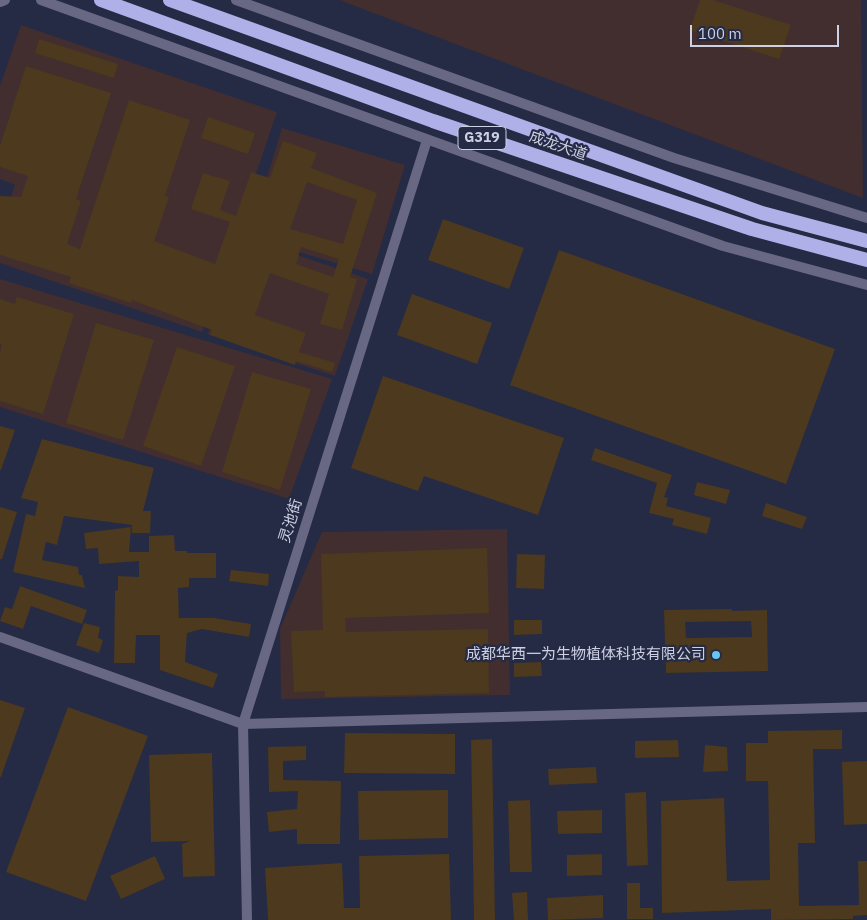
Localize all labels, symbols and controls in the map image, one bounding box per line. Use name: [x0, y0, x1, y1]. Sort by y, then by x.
scale bar: [692, 15, 841, 47]
text: 100 m: [698, 24, 742, 43]
road number: G319: [458, 126, 506, 150]
street label: 成龙大道: [527, 128, 589, 164]
street label: 灵池街: [276, 497, 306, 545]
place label: 成都华西一为生物植体科技有限公司: [466, 646, 706, 664]
marker: 成都华西一为生物植体科技有限公司: [710, 649, 722, 661]

